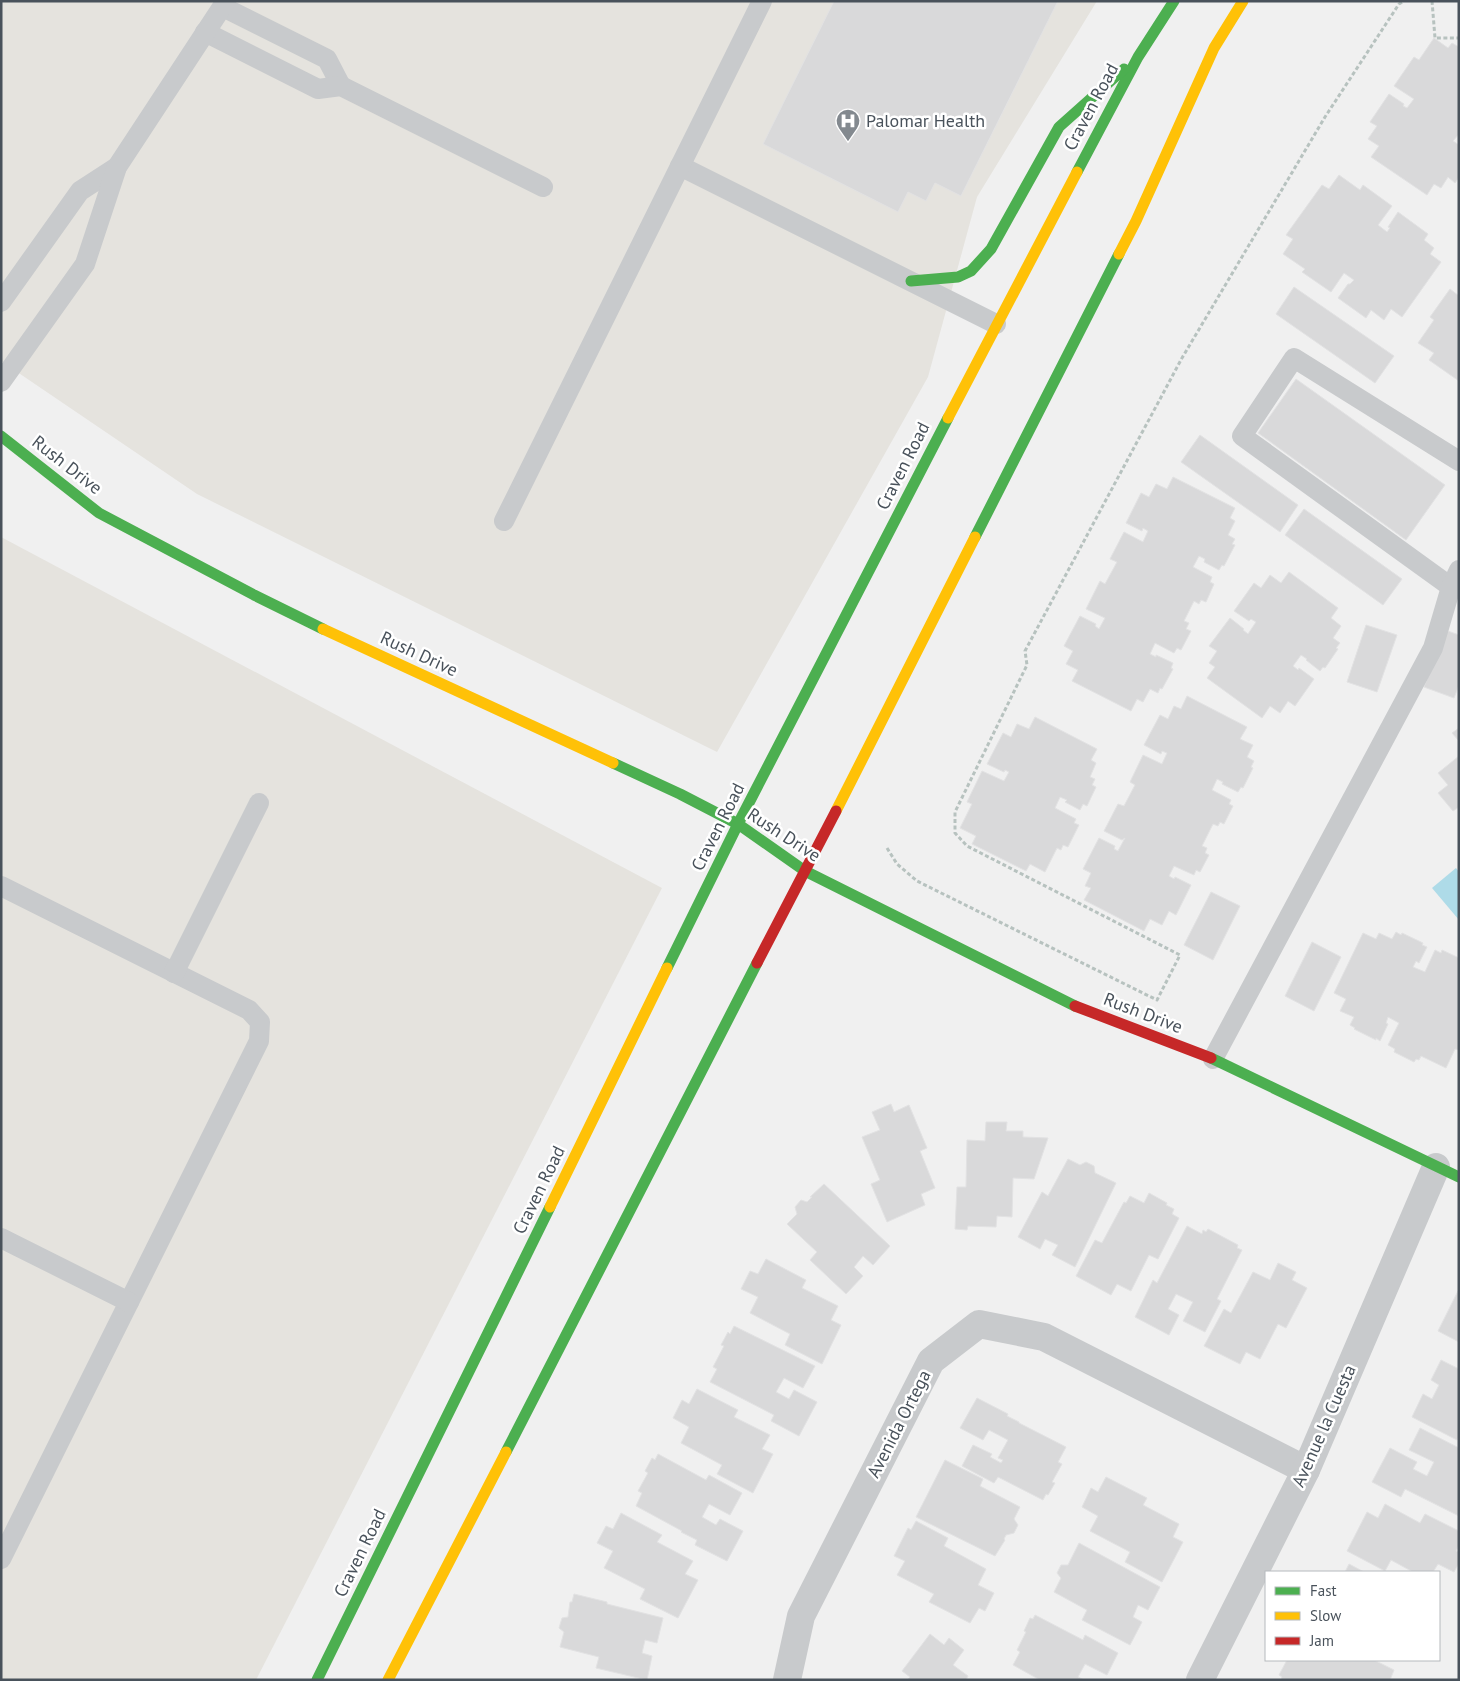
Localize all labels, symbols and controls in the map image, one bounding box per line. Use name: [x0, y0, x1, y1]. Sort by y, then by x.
street label: Craven Road: [1058, 59, 1123, 154]
hospital icon: Palomar Health: [835, 108, 861, 142]
place label: Palomar Health: [866, 109, 985, 132]
street label: Craven Road: [871, 418, 934, 513]
street label: Rush Drive: [28, 430, 107, 499]
street label: Rush Drive: [377, 626, 462, 681]
street label: Craven Road: [686, 779, 749, 874]
street label: Rush Drive: [743, 802, 825, 867]
street label: Rush Drive: [1100, 987, 1186, 1038]
street label: Craven Road: [507, 1142, 570, 1238]
street label: Avenue la Cuesta: [1286, 1361, 1361, 1491]
street label: Avenida Ortega: [862, 1366, 936, 1482]
street label: Craven Road: [328, 1505, 391, 1601]
legend: [1265, 1571, 1440, 1661]
text: Fast: [1310, 1581, 1337, 1600]
text: Slow: [1310, 1606, 1341, 1625]
text: Jam: [1309, 1631, 1334, 1650]

